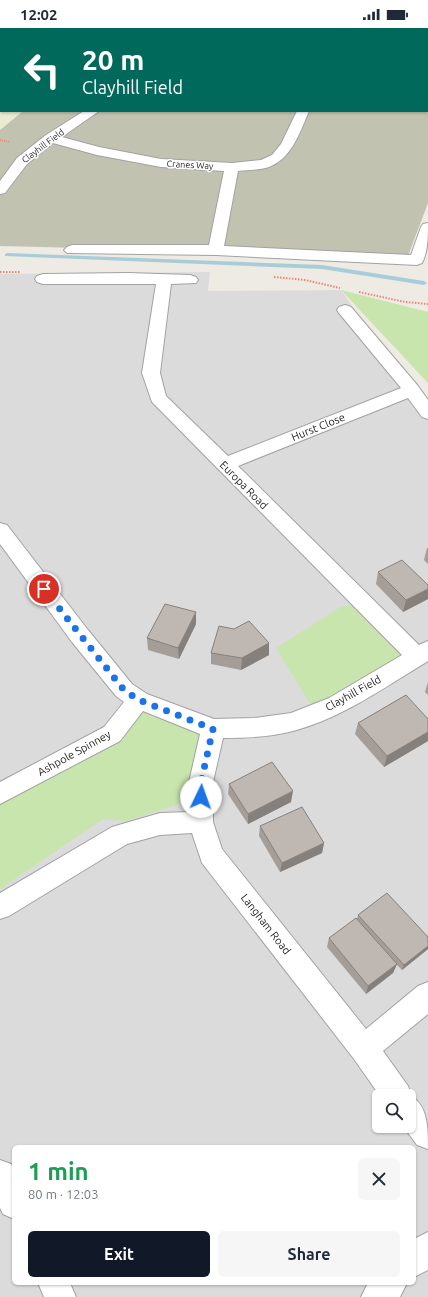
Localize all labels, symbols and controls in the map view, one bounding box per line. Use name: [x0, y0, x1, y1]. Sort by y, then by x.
text: 12:02: [20, 6, 58, 23]
icon: left: [16, 44, 68, 96]
text: 20 m: [82, 44, 144, 75]
text: Clayhill Field: [82, 77, 183, 97]
street label: Clayhill Field: [20, 127, 66, 165]
street label: Cranes Way: [166, 159, 214, 171]
street label: Hurst Close: [289, 411, 347, 443]
street label: Europa Road: [218, 459, 270, 511]
pin: [27, 572, 61, 606]
icon: arrive: [33, 578, 55, 600]
street label: Clayhill Field: [323, 673, 383, 713]
street label: Ashpole Spinney: [35, 728, 113, 778]
position arrow: [180, 776, 222, 818]
street label: Langham Road: [239, 891, 293, 957]
map controls: [372, 1089, 416, 1133]
button: search: [372, 1089, 416, 1133]
text: 1 min: [28, 1158, 89, 1185]
button: close: [358, 1158, 400, 1200]
text: 80 m · 12:03: [28, 1187, 99, 1201]
button: Exit: [28, 1231, 210, 1277]
button: Share: [218, 1231, 400, 1277]

